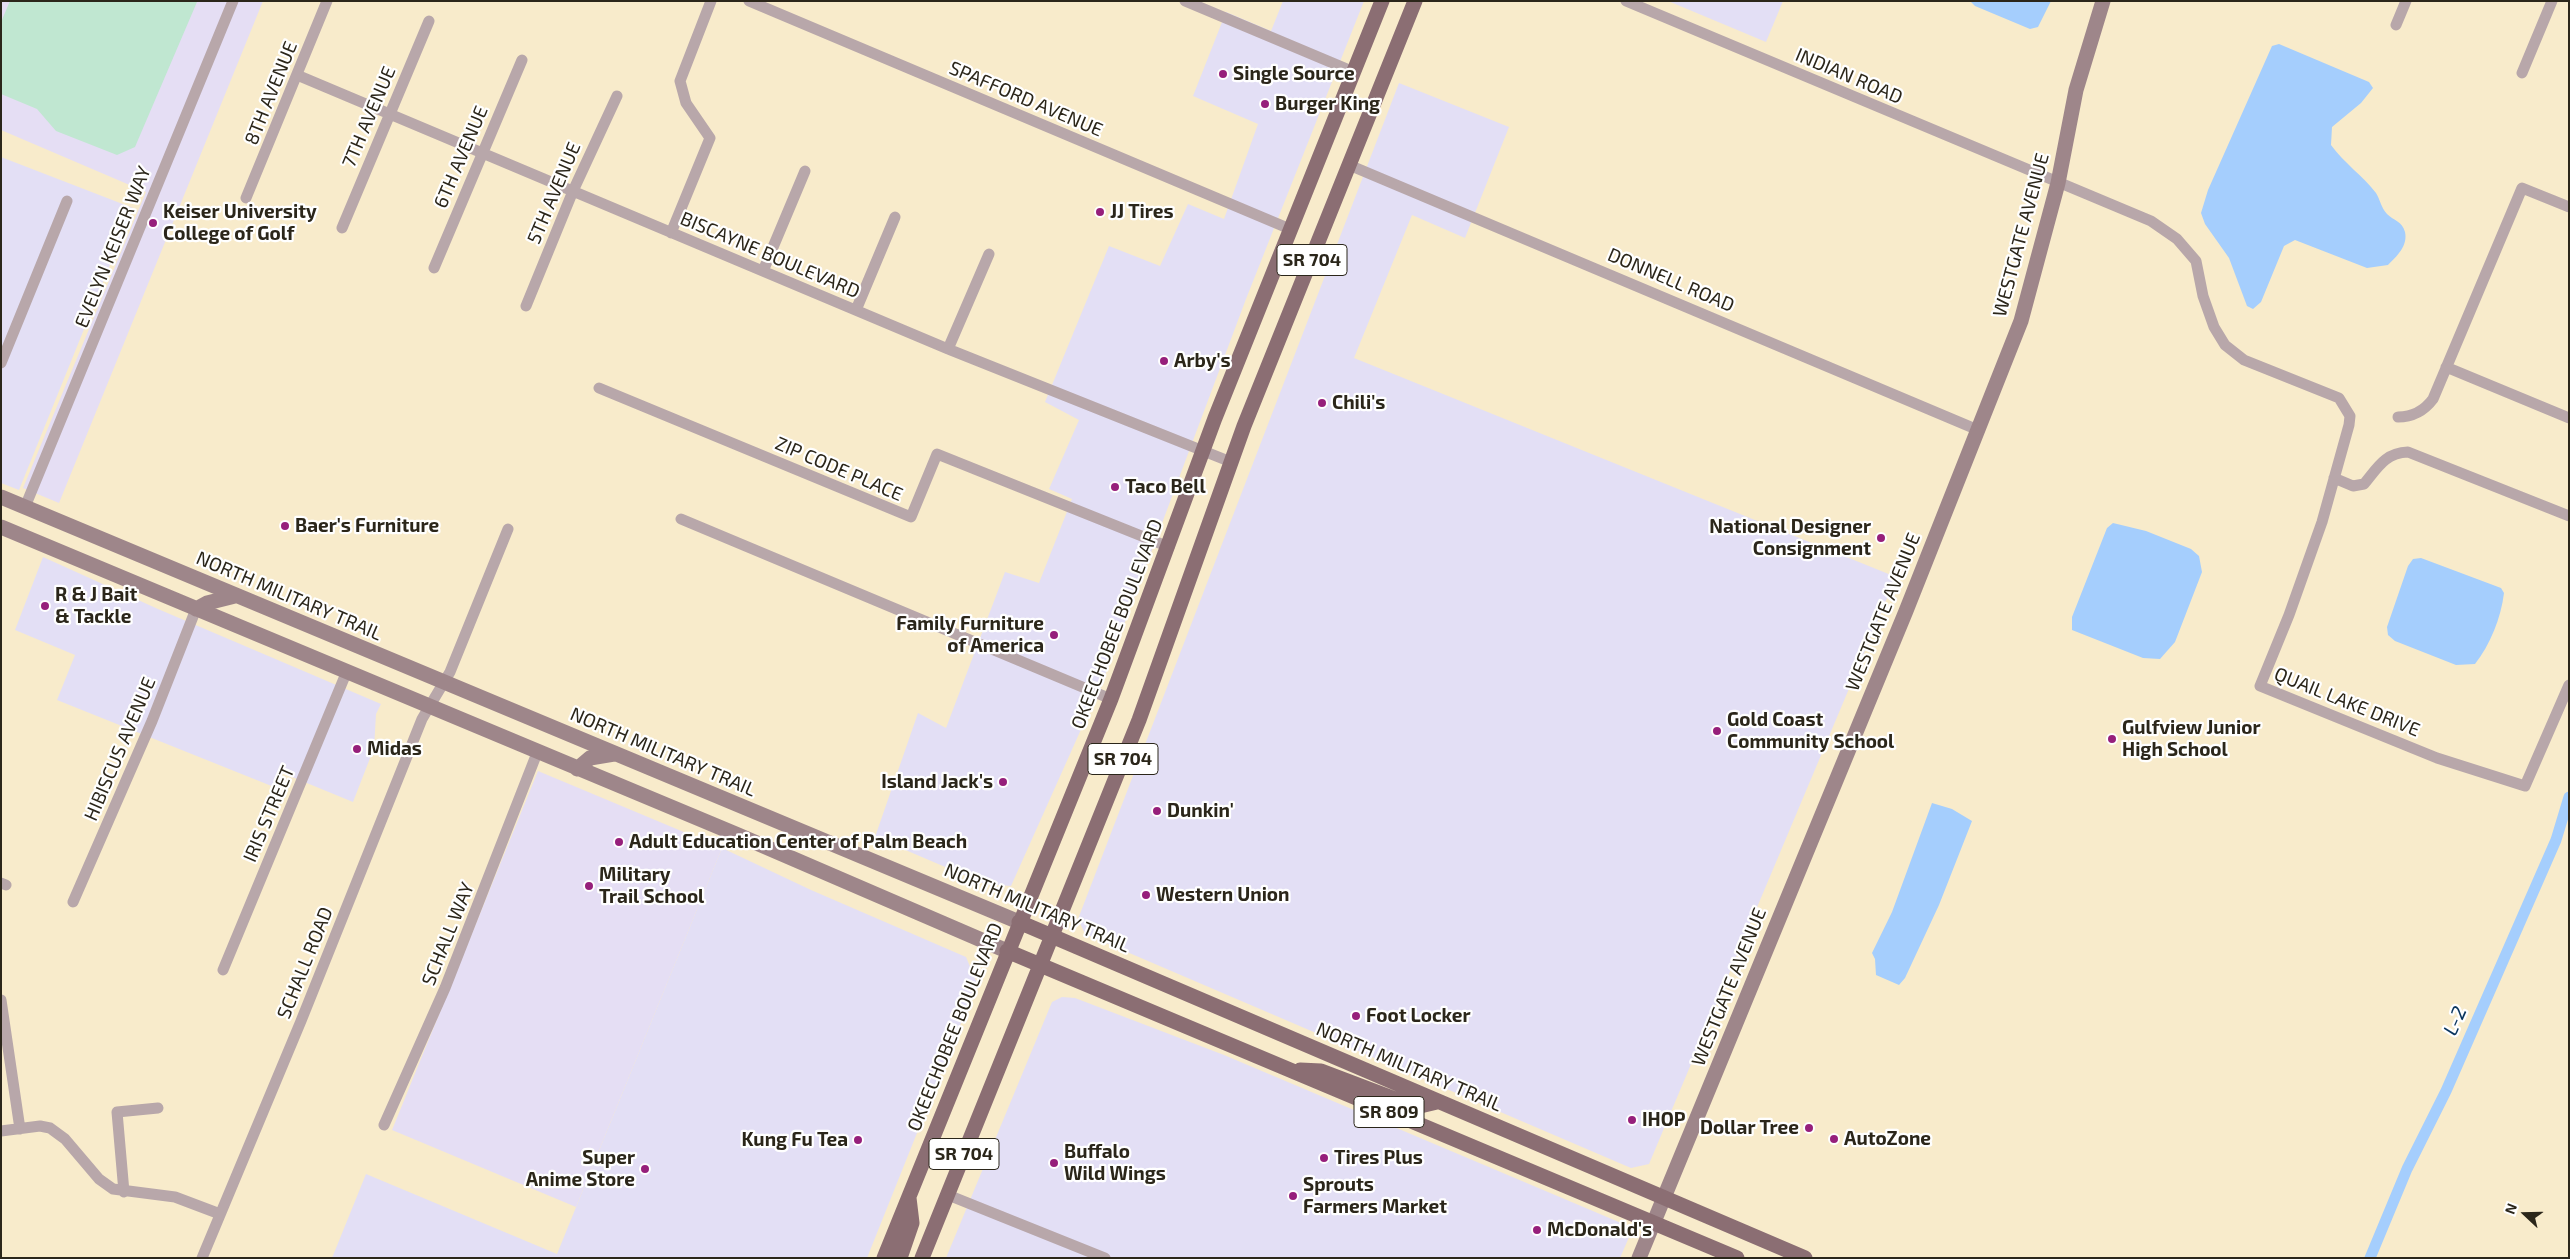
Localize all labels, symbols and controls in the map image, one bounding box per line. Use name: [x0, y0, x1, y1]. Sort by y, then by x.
street label: 8TH AVENUE: [240, 38, 302, 148]
street label: INDIAN ROAD: [1792, 43, 1906, 109]
street label: SPAFFORD AVENUE: [946, 56, 1106, 142]
street label: 7TH AVENUE: [337, 63, 401, 171]
place label: Single Source: [1233, 63, 1355, 85]
marker: Single Source: [1217, 68, 1229, 80]
place label: Burger King: [1275, 93, 1380, 115]
marker: Burger King: [1259, 98, 1271, 110]
street label: 6TH AVENUE: [429, 102, 493, 212]
street label: 5TH AVENUE: [522, 139, 586, 247]
street label: WESTGATE AVENUE: [1988, 151, 2054, 319]
street label: EVELYN KEISER WAY: [70, 163, 156, 331]
place label: Keiser University College of Golf: [163, 201, 317, 245]
place label: JJ Tires: [1110, 201, 1174, 223]
marker: JJ Tires: [1094, 206, 1106, 218]
street label: BISCAYNE BOULEVARD: [677, 207, 863, 303]
marker: Keiser University College of Golf: [147, 217, 159, 229]
street label: DONNELL ROAD: [1604, 243, 1738, 317]
road number: SR 704: [1277, 244, 1347, 276]
place label: Arby's: [1174, 350, 1231, 372]
marker: Arby's: [1158, 355, 1170, 367]
place label: Chili's: [1332, 392, 1385, 414]
marker: Chili's: [1316, 397, 1328, 409]
street label: ZIP CODE PLACE: [772, 432, 906, 506]
place label: Taco Bell: [1125, 476, 1206, 498]
marker: Taco Bell: [1109, 481, 1121, 493]
place label: Baer's Furniture: [295, 515, 439, 537]
street label: OKEECHOBEE BOULEVARD: [1066, 516, 1168, 732]
place label: National Designer Consignment: [1709, 516, 1871, 560]
marker: Baer's Furniture: [279, 520, 291, 532]
street label: WESTGATE AVENUE: [1841, 530, 1925, 694]
marker: National Designer Consignment: [1875, 532, 1887, 544]
street label: NORTH MILITARY TRAIL: [193, 547, 385, 645]
place label: R & J Bait & Tackle: [55, 584, 137, 628]
marker: R & J Bait & Tackle: [39, 600, 51, 612]
place label: Family Furniture of America: [896, 613, 1044, 657]
marker: Family Furniture of America: [1048, 629, 1060, 641]
street label: QUAIL LAKE DRIVE: [2271, 662, 2423, 742]
street label: HIBISCUS AVENUE: [80, 674, 160, 824]
street label: NORTH MILITARY TRAIL: [567, 703, 759, 801]
place label: Gold Coast Community School: [1727, 709, 1894, 753]
place label: Gulfview Junior High School: [2122, 717, 2261, 761]
marker: Gold Coast Community School: [1711, 725, 1723, 737]
marker: Gulfview Junior High School: [2106, 733, 2118, 745]
place label: Midas: [367, 738, 422, 760]
marker: Midas: [351, 743, 363, 755]
road number: SR 704: [1088, 744, 1158, 774]
street label: IRIS STREET: [239, 762, 299, 866]
place label: Island Jack's: [881, 771, 993, 793]
marker: Island Jack's: [997, 776, 1009, 788]
place label: Dunkin': [1167, 800, 1234, 822]
marker: Dunkin': [1151, 805, 1163, 817]
place label: Adult Education Center of Palm Beach: [629, 831, 967, 853]
marker: Adult Education Center of Palm Beach: [613, 836, 625, 848]
street label: NORTH MILITARY TRAIL: [941, 859, 1133, 957]
place label: Military Trail School: [599, 864, 704, 908]
street label: SCHALL WAY: [417, 879, 479, 989]
marker: Military Trail School: [583, 880, 595, 892]
place label: Western Union: [1156, 884, 1290, 906]
marker: Western Union: [1140, 889, 1152, 901]
street label: SCHALL ROAD: [272, 904, 338, 1022]
street label: WESTGATE AVENUE: [1687, 905, 1771, 1069]
street label: OKEECHOBEE BOULEVARD: [903, 919, 1007, 1135]
water label: L-2: [2438, 1003, 2472, 1039]
place label: Foot Locker: [1366, 1005, 1471, 1027]
marker: Foot Locker: [1350, 1010, 1362, 1022]
street label: NORTH MILITARY TRAIL: [1313, 1018, 1505, 1116]
road number: SR 809: [1354, 1096, 1424, 1128]
place label: IHOP: [1642, 1109, 1685, 1131]
marker: IHOP: [1626, 1114, 1638, 1126]
place label: Dollar Tree: [1700, 1117, 1799, 1139]
marker: Dollar Tree: [1803, 1122, 1815, 1134]
place label: AutoZone: [1844, 1128, 1931, 1150]
place label: Kung Fu Tea: [741, 1129, 848, 1151]
marker: AutoZone: [1828, 1133, 1840, 1145]
marker: Kung Fu Tea: [852, 1134, 864, 1146]
road number: SR 704: [929, 1138, 999, 1170]
place label: Buffalo Wild Wings: [1064, 1141, 1166, 1185]
place label: Super Anime Store: [526, 1147, 635, 1191]
place label: Tires Plus: [1334, 1147, 1423, 1169]
marker: Tires Plus: [1318, 1152, 1330, 1164]
marker: Buffalo Wild Wings: [1048, 1157, 1060, 1169]
marker: Super Anime Store: [639, 1163, 651, 1175]
place label: Sprouts Farmers Market: [1303, 1174, 1447, 1218]
north arrow: [2500, 1189, 2550, 1239]
marker: Sprouts Farmers Market: [1287, 1190, 1299, 1202]
text: N: [2501, 1201, 2520, 1216]
place label: McDonald's: [1547, 1219, 1652, 1241]
marker: McDonald's: [1531, 1224, 1543, 1236]

